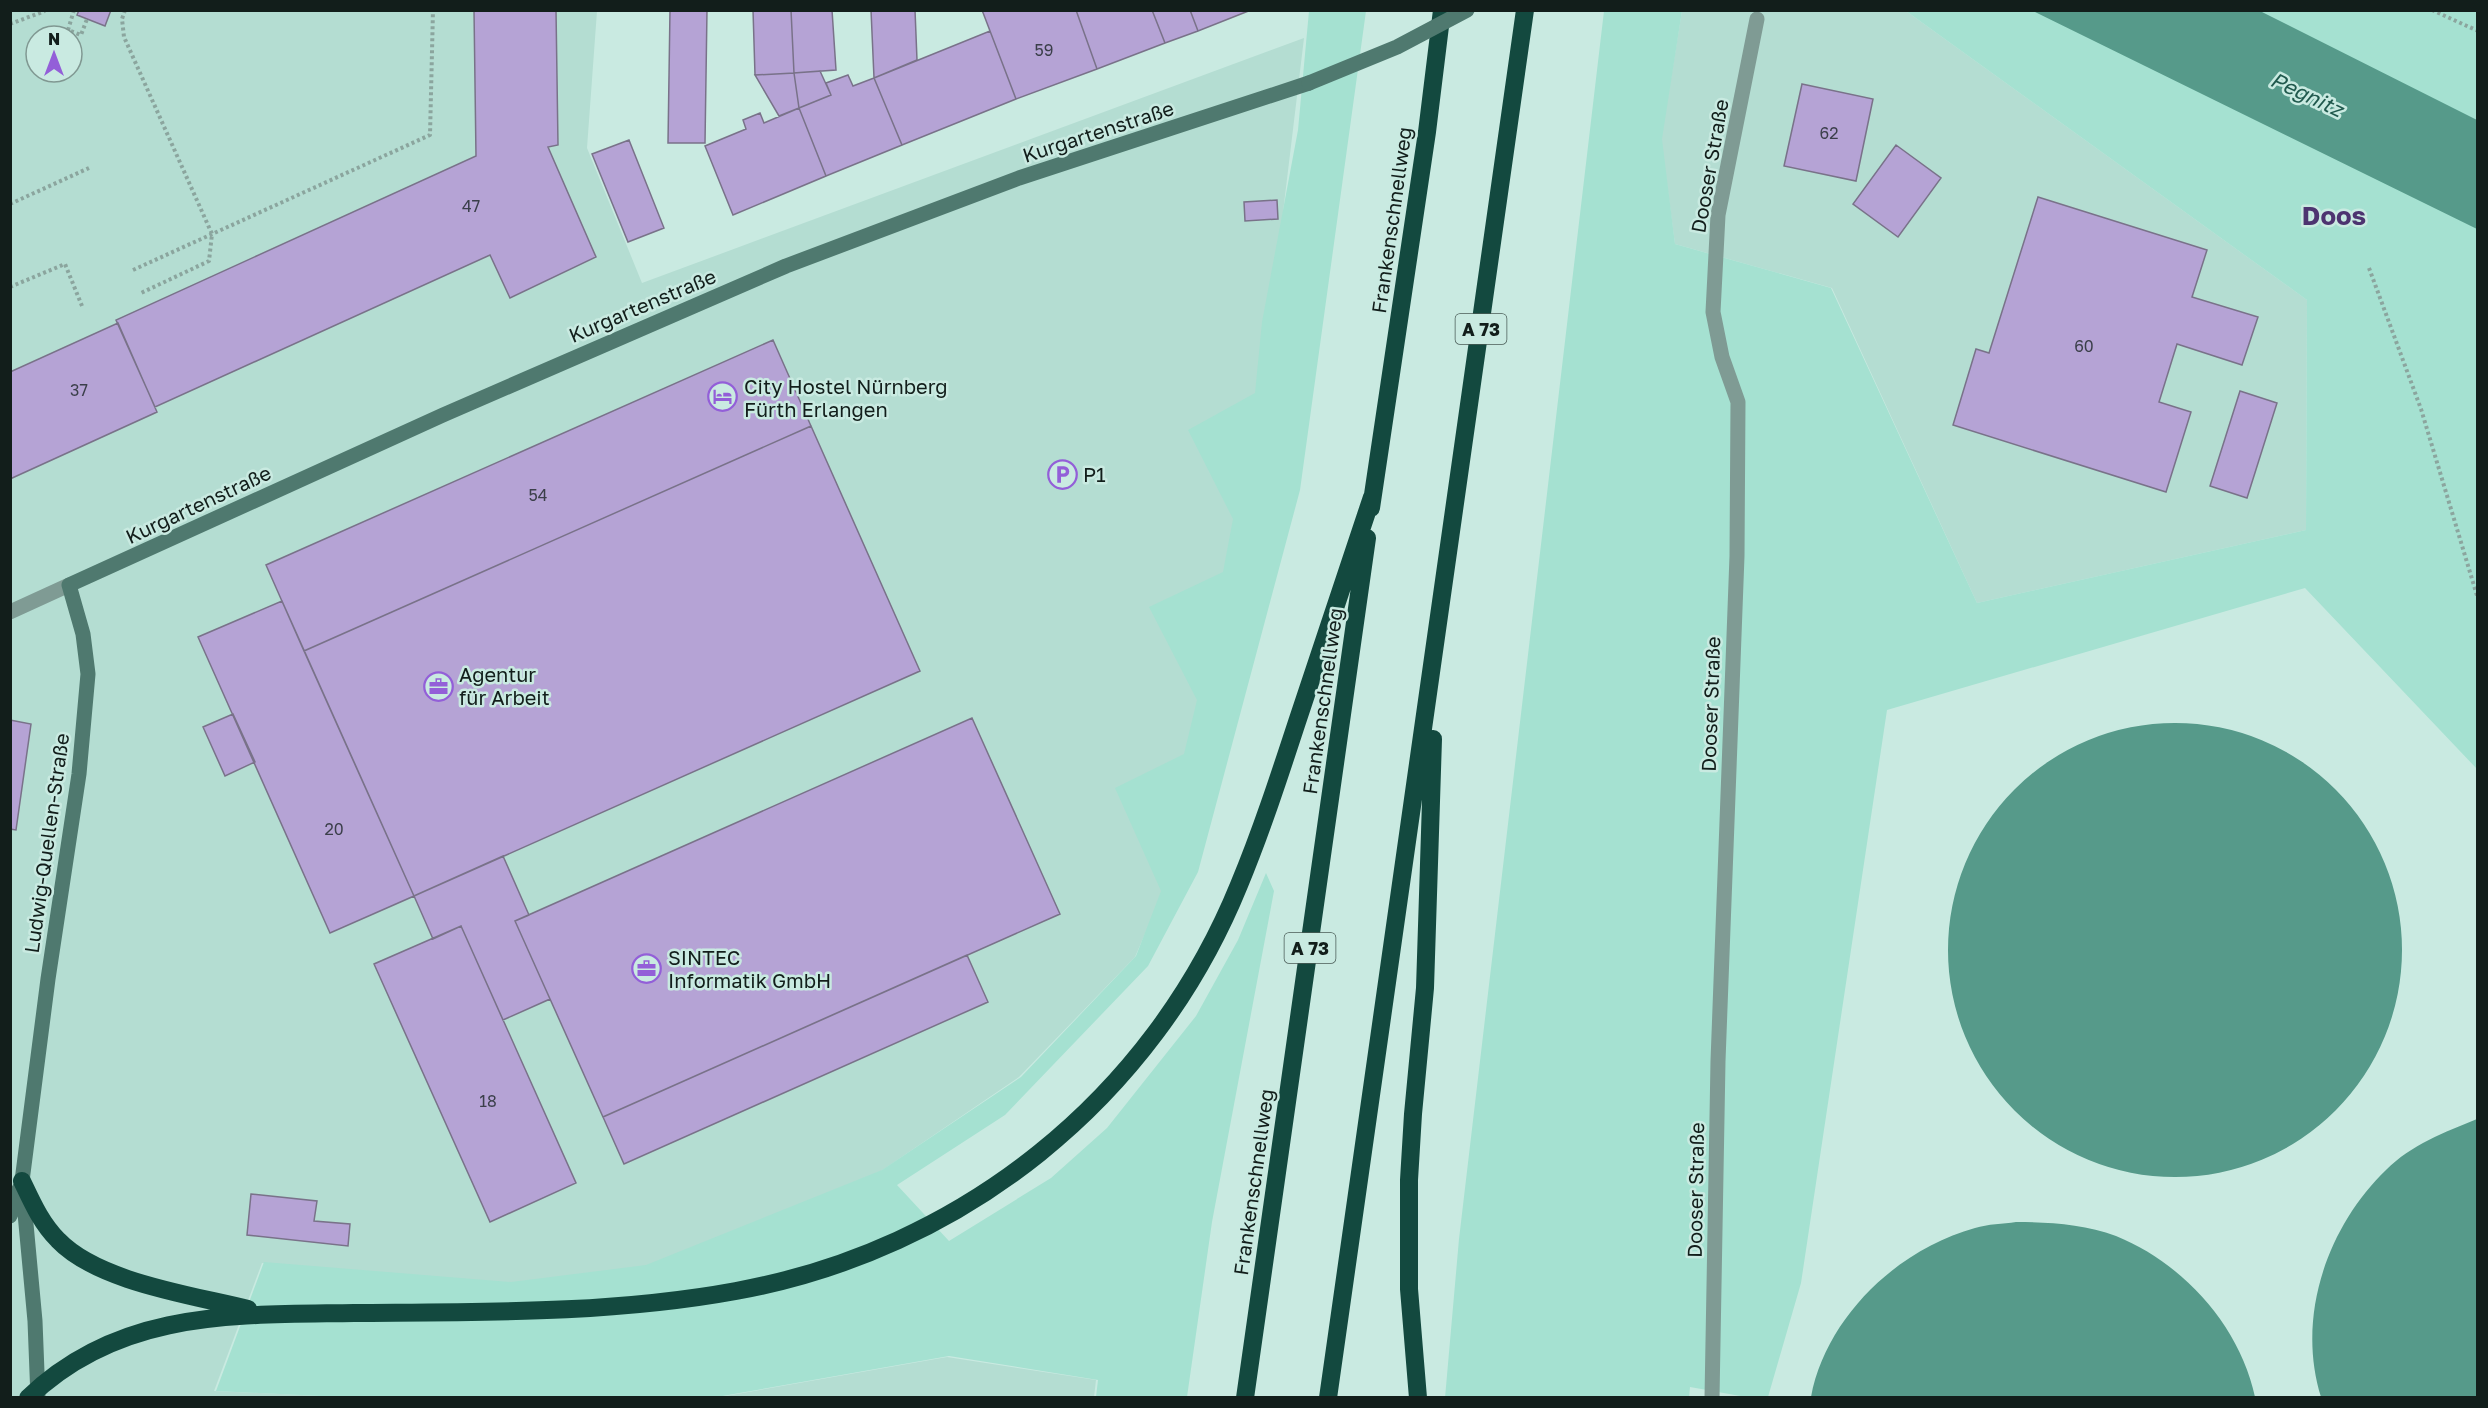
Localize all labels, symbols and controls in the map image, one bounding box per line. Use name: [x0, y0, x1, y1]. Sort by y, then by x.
north arrow: [24, 24, 84, 84]
text: N: [48, 29, 60, 49]
house number: 59: [1035, 40, 1053, 60]
water label: Pegnitz: [2267, 66, 2349, 123]
street label: Kurgartenstraße: [1019, 95, 1177, 167]
street label: Dooser Straße: [1685, 97, 1733, 235]
house number: 62: [1820, 123, 1838, 143]
street label: Frankenschnellweg: [1366, 125, 1416, 315]
house number: 47: [462, 196, 480, 216]
district label: Doos: [2302, 200, 2366, 231]
street label: Kurgartenstraße: [565, 263, 719, 347]
road number: A 73: [1456, 314, 1506, 344]
house number: 60: [2074, 336, 2094, 356]
place label: City Hostel Nürnberg Fürth Erlangen: [744, 374, 948, 421]
house number: 37: [70, 380, 88, 400]
hotel icon: City Hostel Nürnberg Fürth Erlangen: [707, 381, 739, 413]
parking icon: P1: [1046, 458, 1078, 490]
street label: Kurgartenstraße: [122, 460, 274, 548]
place label: P1: [1083, 462, 1106, 486]
house number: 54: [528, 485, 548, 505]
street label: Frankenschnellweg: [1297, 606, 1347, 796]
street label: Dooser Straße: [1696, 636, 1724, 772]
place label: Agentur für Arbeit: [459, 662, 550, 709]
office icon: Agentur für Arbeit: [422, 670, 454, 702]
street label: Ludwig-Quellen-Straße: [19, 731, 73, 955]
house number: 20: [324, 819, 344, 839]
road number: A 73: [1284, 933, 1336, 963]
place label: SINTEC Informatik GmbH: [668, 945, 831, 992]
office icon: SINTEC Informatik GmbH: [631, 952, 663, 984]
street label: Frankenschnellweg: [1228, 1087, 1278, 1277]
house number: 18: [479, 1091, 497, 1111]
street label: Dooser Straße: [1682, 1122, 1708, 1258]

